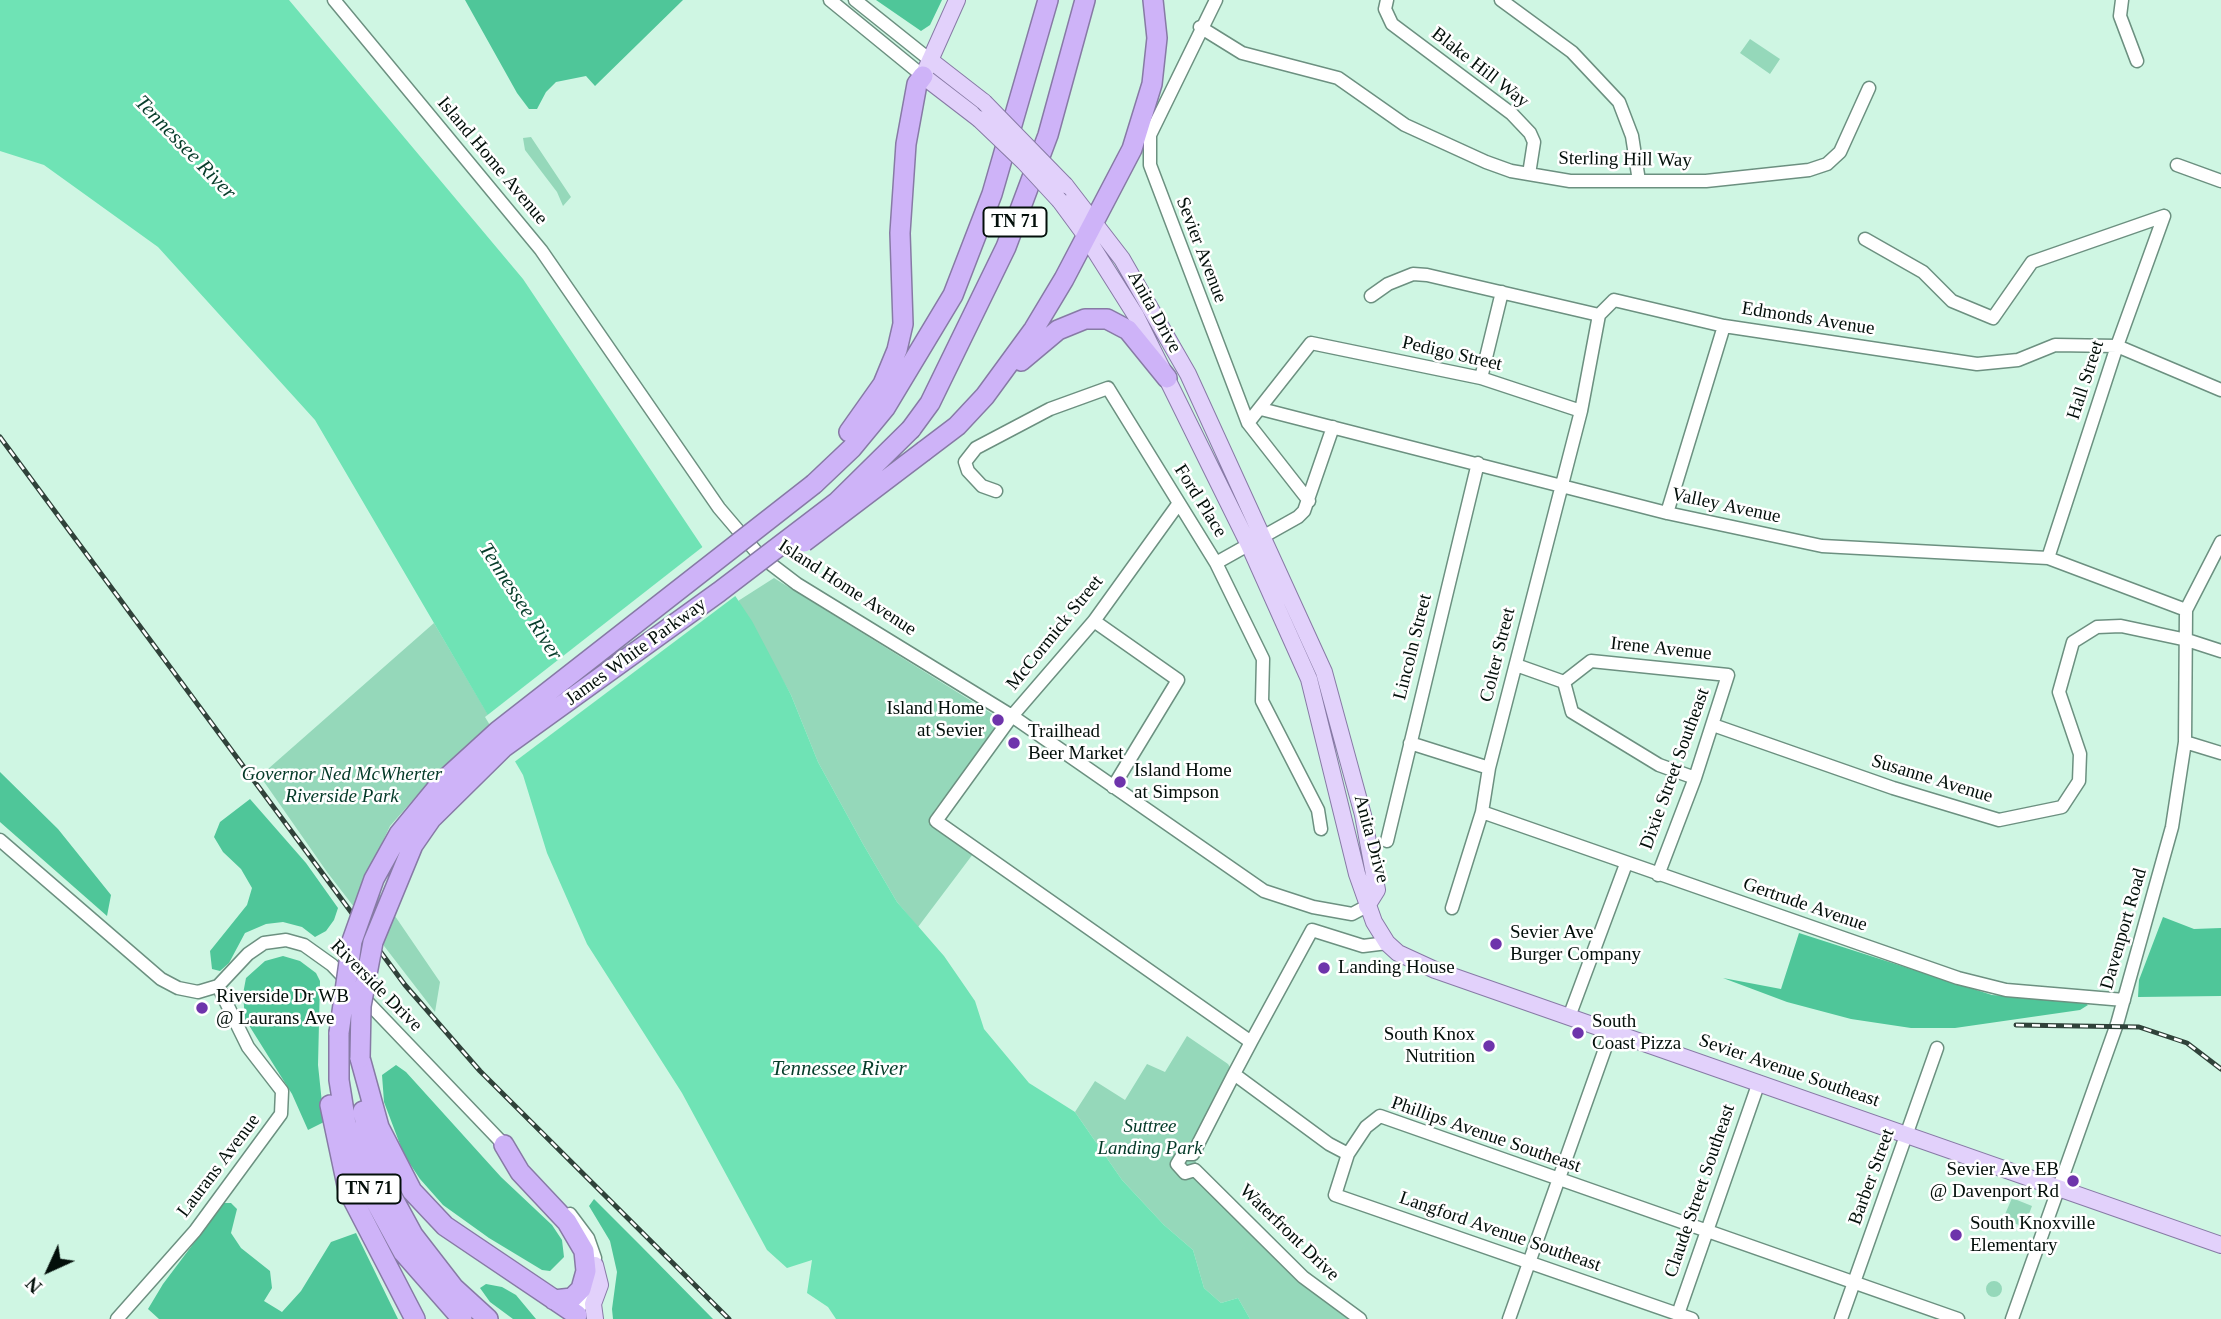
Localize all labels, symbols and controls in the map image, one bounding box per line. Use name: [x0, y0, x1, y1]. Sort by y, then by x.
street label: Blake Hill Way: [1427, 23, 1533, 113]
water label: Tennessee River: [129, 91, 241, 205]
street label: Island Home Avenue: [432, 92, 552, 230]
street label: Sterling Hill Way: [1558, 147, 1692, 173]
street label: Sevier Avenue: [1170, 194, 1232, 306]
road number: TN 71: [984, 208, 1046, 236]
street label: Anita Drive: [1122, 267, 1186, 357]
street label: Edmonds Avenue: [1740, 297, 1876, 341]
street label: Pedigo Street: [1400, 331, 1504, 377]
street label: Hall Street: [2063, 338, 2109, 422]
street label: Ford Place: [1169, 460, 1231, 542]
street label: Valley Avenue: [1669, 483, 1783, 529]
street label: Island Home Avenue: [774, 535, 920, 641]
water label: Tennessee River: [473, 538, 567, 666]
street label: McCormick Street: [1002, 571, 1108, 695]
street label: Lincoln Street: [1389, 592, 1437, 702]
street label: James White Parkway: [561, 593, 711, 711]
street label: Colter Street: [1475, 605, 1521, 705]
street label: Irene Avenue: [1609, 632, 1713, 666]
street label: Dixie Street Southeast: [1635, 685, 1715, 853]
place label: Island Home at Sevier: [886, 698, 984, 742]
marker: Island Home at Sevier: [990, 712, 1006, 728]
place label: Trailhead Beer Market: [1028, 721, 1123, 765]
marker: Trailhead Beer Market: [1006, 735, 1022, 751]
street label: Susanne Avenue: [1869, 750, 1995, 808]
place label: Island Home at Simpson: [1134, 760, 1232, 804]
park label: Governor Ned McWherter Riverside Park: [242, 764, 442, 808]
marker: Island Home at Simpson: [1112, 774, 1128, 790]
street label: Anita Drive: [1348, 792, 1394, 886]
street label: Davenport Road: [2096, 866, 2152, 992]
street label: Gertrude Avenue: [1740, 873, 1870, 937]
place label: Sevier Ave Burger Company: [1510, 922, 1641, 966]
street label: Riverside Drive: [325, 935, 427, 1037]
marker: Sevier Ave Burger Company: [1488, 936, 1504, 952]
place label: Landing House: [1338, 957, 1455, 979]
marker: Landing House: [1316, 960, 1332, 976]
place label: Riverside Dr WB @ Laurans Ave: [216, 986, 349, 1030]
marker: Riverside Dr WB @ Laurans Ave: [194, 1000, 210, 1016]
place label: South Coast Pizza: [1592, 1011, 1681, 1055]
place label: South Knox Nutrition: [1384, 1024, 1475, 1068]
marker: South Coast Pizza: [1570, 1025, 1586, 1041]
street label: Sevier Avenue Southeast: [1696, 1029, 1882, 1113]
marker: South Knox Nutrition: [1481, 1038, 1497, 1054]
water label: Tennessee River: [771, 1056, 907, 1082]
street label: Phillips Avenue Southeast: [1388, 1092, 1584, 1178]
street label: Claude Street Southeast: [1660, 1101, 1740, 1281]
street label: Laurans Avenue: [173, 1110, 265, 1222]
park label: Suttree Landing Park: [1097, 1116, 1203, 1160]
street label: Barber Street: [1844, 1126, 1900, 1228]
place label: Sevier Ave EB @ Davenport Rd: [1930, 1159, 2059, 1203]
marker: Sevier Ave EB @ Davenport Rd: [2065, 1173, 2081, 1189]
road number: TN 71: [338, 1174, 400, 1204]
street label: Waterfront Drive: [1234, 1180, 1344, 1286]
street label: Langford Avenue Southeast: [1396, 1187, 1604, 1277]
place label: South Knoxville Elementary: [1970, 1213, 2095, 1257]
marker: South Knoxville Elementary: [1948, 1227, 1964, 1243]
north arrow: [14, 1235, 84, 1305]
text: N: [22, 1273, 46, 1297]

